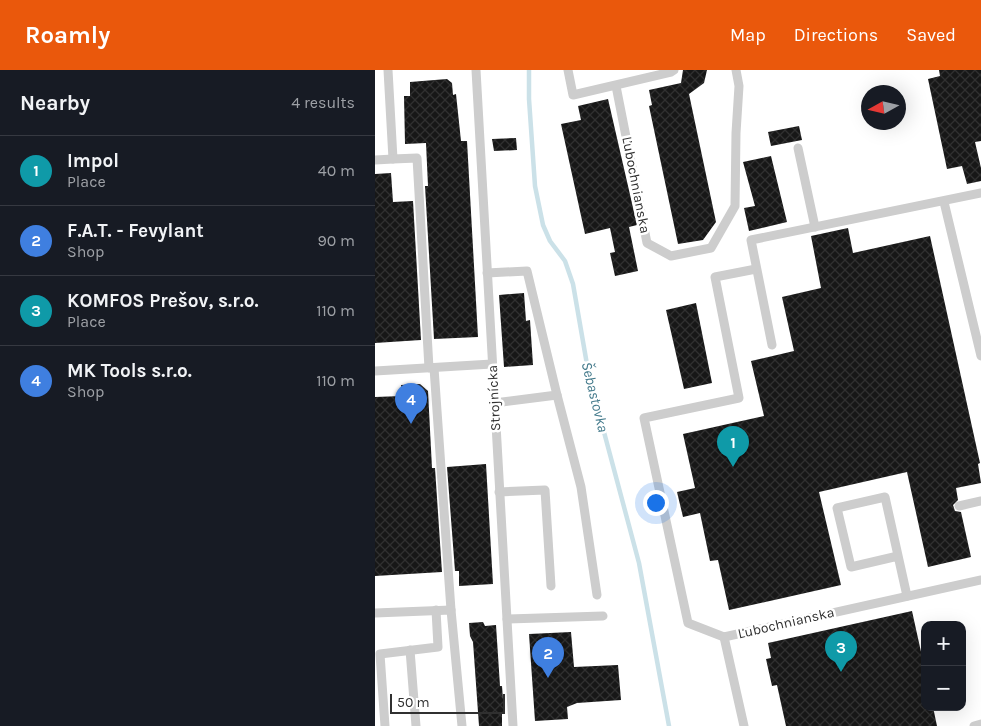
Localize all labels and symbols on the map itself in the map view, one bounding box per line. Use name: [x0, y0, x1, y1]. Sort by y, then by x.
north arrow: [861, 85, 906, 130]
street label: Ľubochnianska: [618, 135, 654, 235]
water label: Šebastovka: [578, 360, 612, 434]
street label: Strojnícka: [484, 364, 504, 432]
pin: 4: [395, 383, 427, 424]
pin: 1: [717, 426, 749, 467]
your location: [643, 490, 669, 516]
street label: Ľubochnianska: [736, 604, 836, 642]
pin: 3: [825, 631, 857, 672]
pin: 2: [532, 637, 564, 678]
scale bar: [390, 691, 505, 714]

